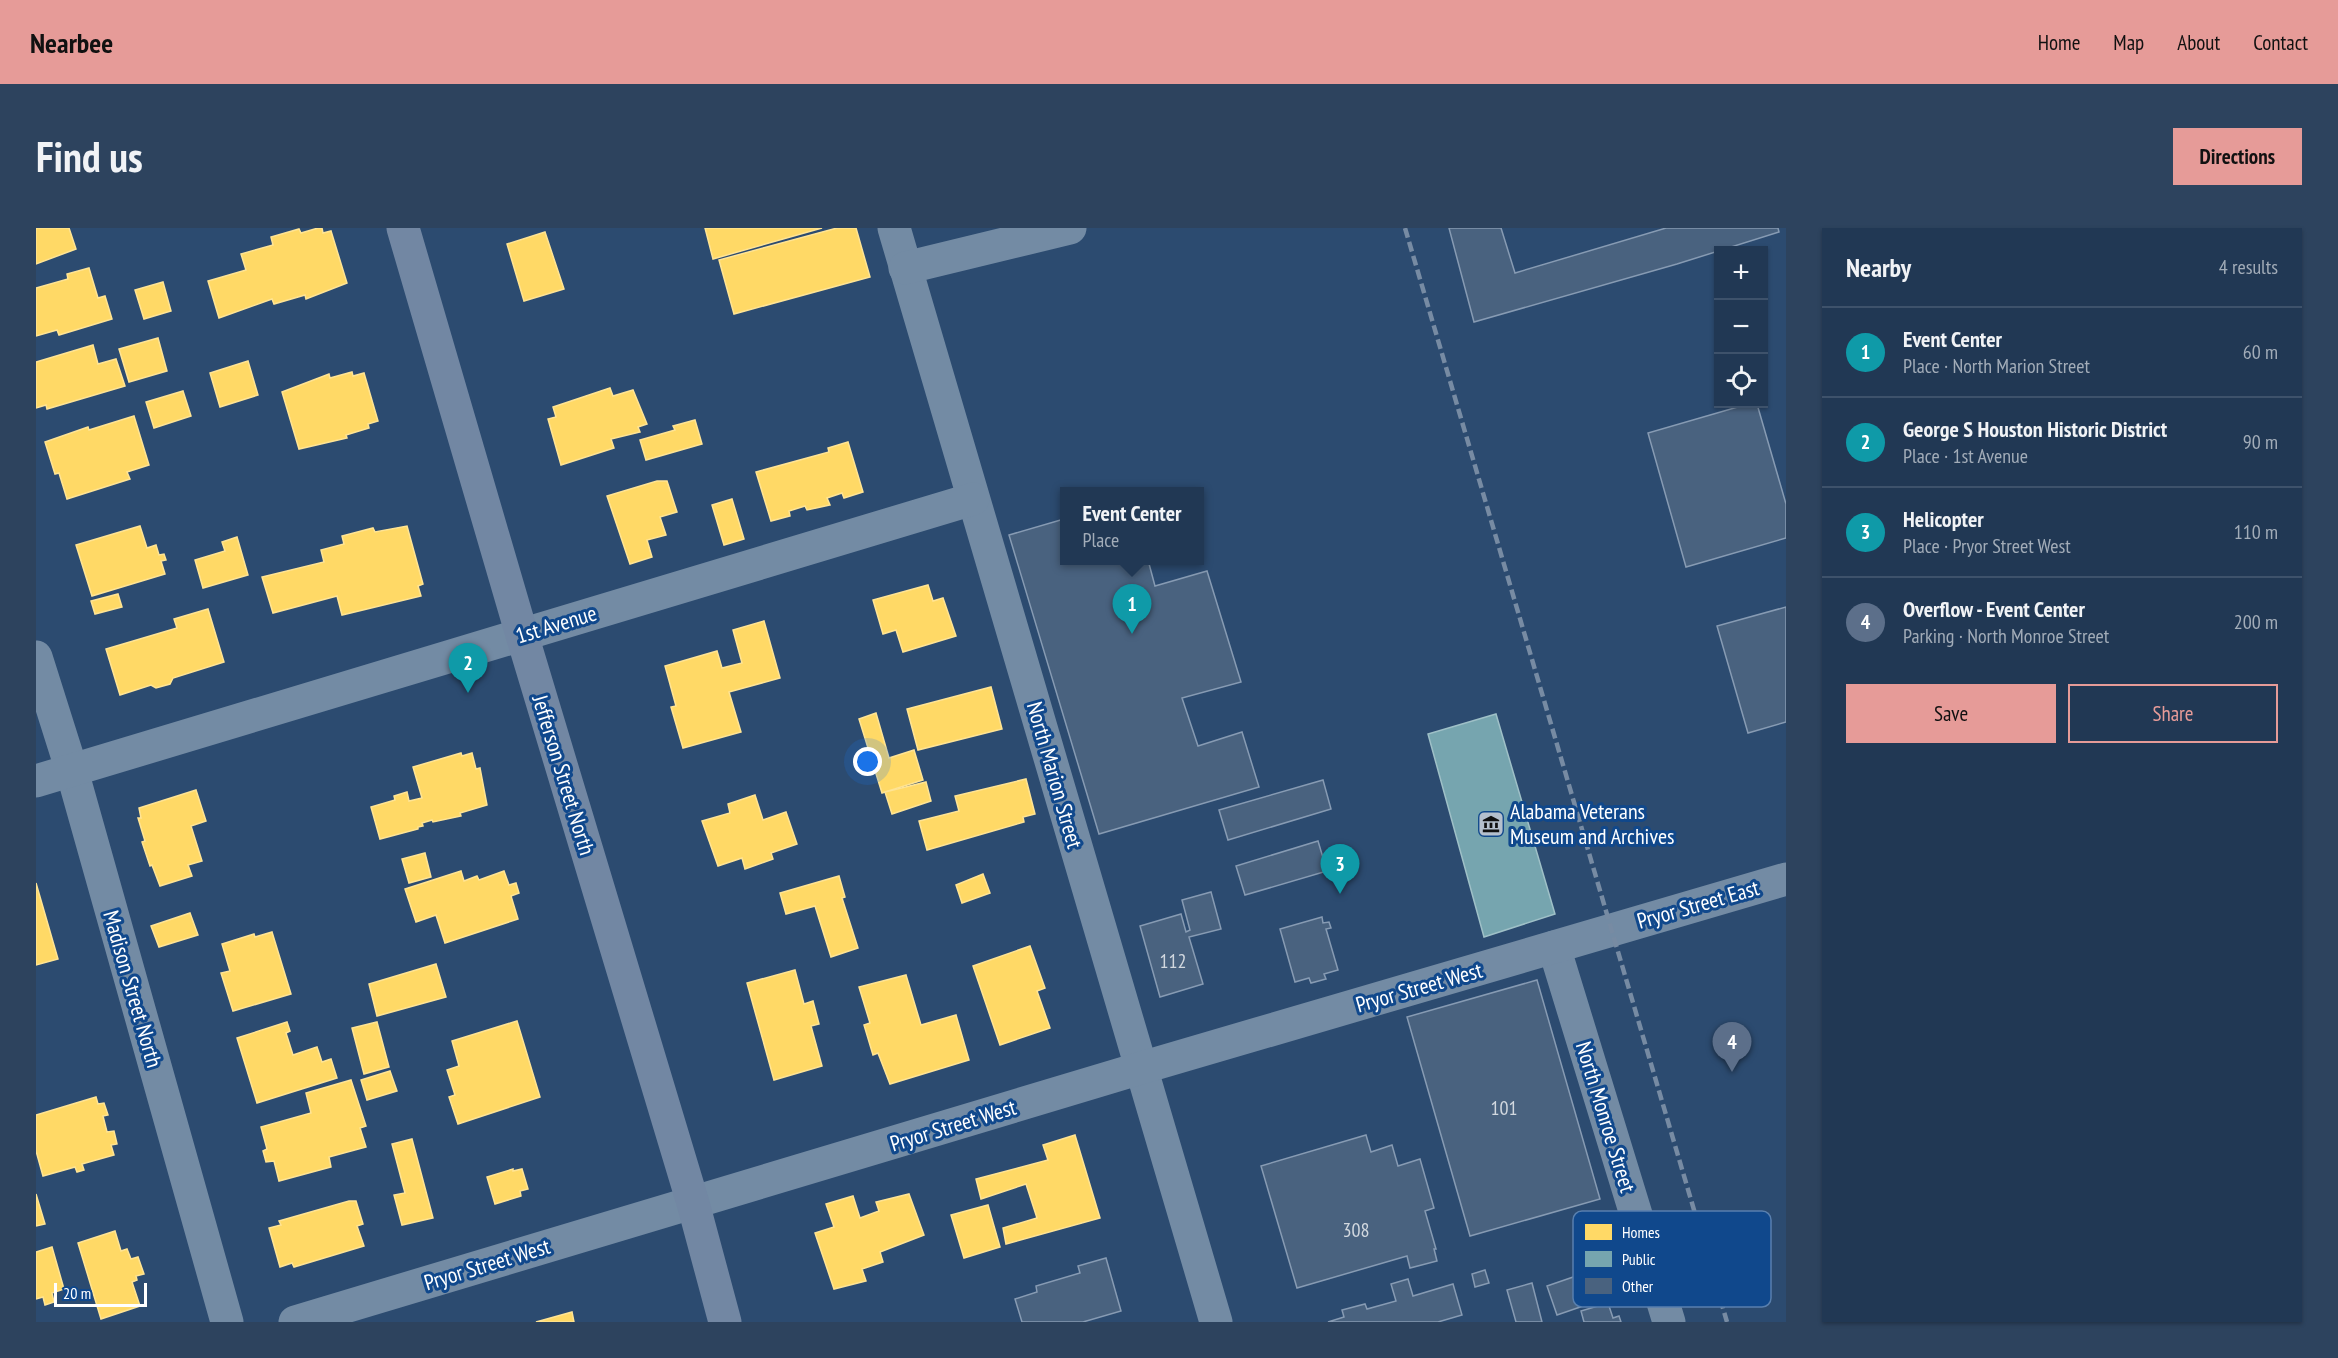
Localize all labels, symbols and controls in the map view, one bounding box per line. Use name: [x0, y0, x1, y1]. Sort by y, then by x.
text: Nearbee: [30, 24, 113, 61]
text: Home: [2038, 29, 2080, 56]
text: Map: [2113, 29, 2144, 56]
text: About: [2177, 29, 2220, 56]
text: Contact: [2253, 29, 2308, 56]
button: Directions: [2173, 128, 2302, 185]
text: Find us: [36, 129, 143, 184]
map controls: [1714, 246, 1768, 408]
button: +: [1714, 246, 1768, 300]
text: Nearby: [1846, 251, 1911, 284]
text: 4 results: [2219, 254, 2278, 280]
button: −: [1714, 300, 1768, 354]
text: Event Center: [1903, 325, 2002, 353]
text: 1: [1861, 339, 1870, 365]
text: 60 m: [2243, 339, 2278, 365]
text: Place · North Marion Street: [1903, 353, 2090, 379]
button: locate: [1714, 354, 1768, 408]
text: George S Houston Historic District: [1903, 415, 2167, 443]
text: 2: [1861, 429, 1870, 455]
text: 90 m: [2243, 429, 2278, 455]
text: Place · 1st Avenue: [1903, 443, 2028, 469]
popup: [1060, 487, 1204, 565]
text: Event Center: [1082, 499, 1182, 527]
text: Helicopter: [1903, 505, 1984, 533]
text: 3: [1861, 519, 1870, 545]
text: 110 m: [2234, 519, 2278, 545]
text: Place: [1082, 527, 1119, 553]
text: Place · Pryor Street West: [1903, 533, 2071, 559]
pin: 1: [1112, 584, 1152, 634]
text: Overflow - Event Center: [1903, 595, 2085, 623]
street label: 1st Avenue: [512, 598, 600, 650]
text: 4: [1861, 609, 1870, 635]
text: 200 m: [2234, 609, 2278, 635]
text: Parking · North Monroe Street: [1903, 623, 2109, 649]
pin: 2: [448, 644, 488, 693]
button: Save: [1846, 684, 2056, 743]
button: Share: [2068, 684, 2278, 743]
street label: Jefferson Street North: [526, 691, 602, 858]
street label: North Marion Street: [1021, 698, 1089, 852]
your location: [853, 747, 882, 776]
place label: Alabama Veterans Museum and Archives: [1510, 797, 1674, 850]
museum icon: Alabama Veterans Museum and Archives: [1476, 809, 1506, 839]
pin: 3: [1320, 844, 1360, 894]
street label: Pryor Street East: [1634, 873, 1762, 935]
street label: Madison Street North: [97, 907, 169, 1071]
house number: 112: [1160, 948, 1187, 974]
street label: Pryor Street West: [1353, 956, 1485, 1018]
pin: 4: [1712, 1022, 1752, 1072]
street label: North Monroe Street: [1570, 1038, 1642, 1196]
street label: Pryor Street West: [887, 1093, 1019, 1157]
house number: 101: [1491, 1095, 1518, 1121]
legend: [1573, 1211, 1771, 1307]
house number: 308: [1343, 1217, 1370, 1243]
text: Homes: [1622, 1222, 1660, 1242]
street label: Pryor Street West: [421, 1232, 553, 1296]
text: Public: [1622, 1249, 1656, 1269]
text: Other: [1622, 1276, 1654, 1296]
scale bar: [54, 1280, 147, 1308]
text: 20 m: [63, 1283, 91, 1303]

